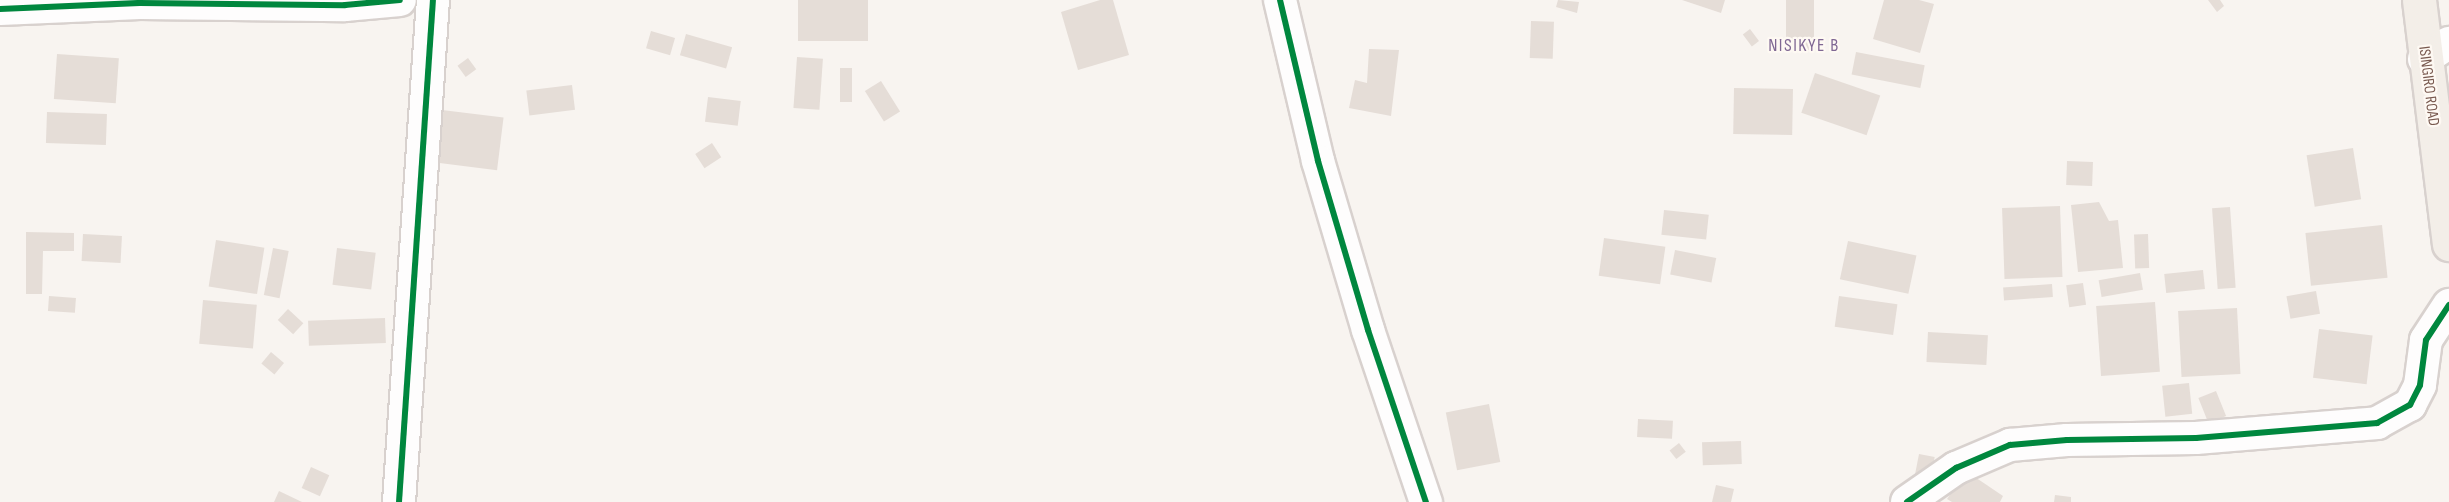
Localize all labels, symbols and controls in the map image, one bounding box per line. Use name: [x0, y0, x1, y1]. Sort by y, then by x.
district label: NISIKYE B: [1768, 35, 1840, 57]
street label: ISINGIRO ROAD: [2414, 45, 2442, 127]

